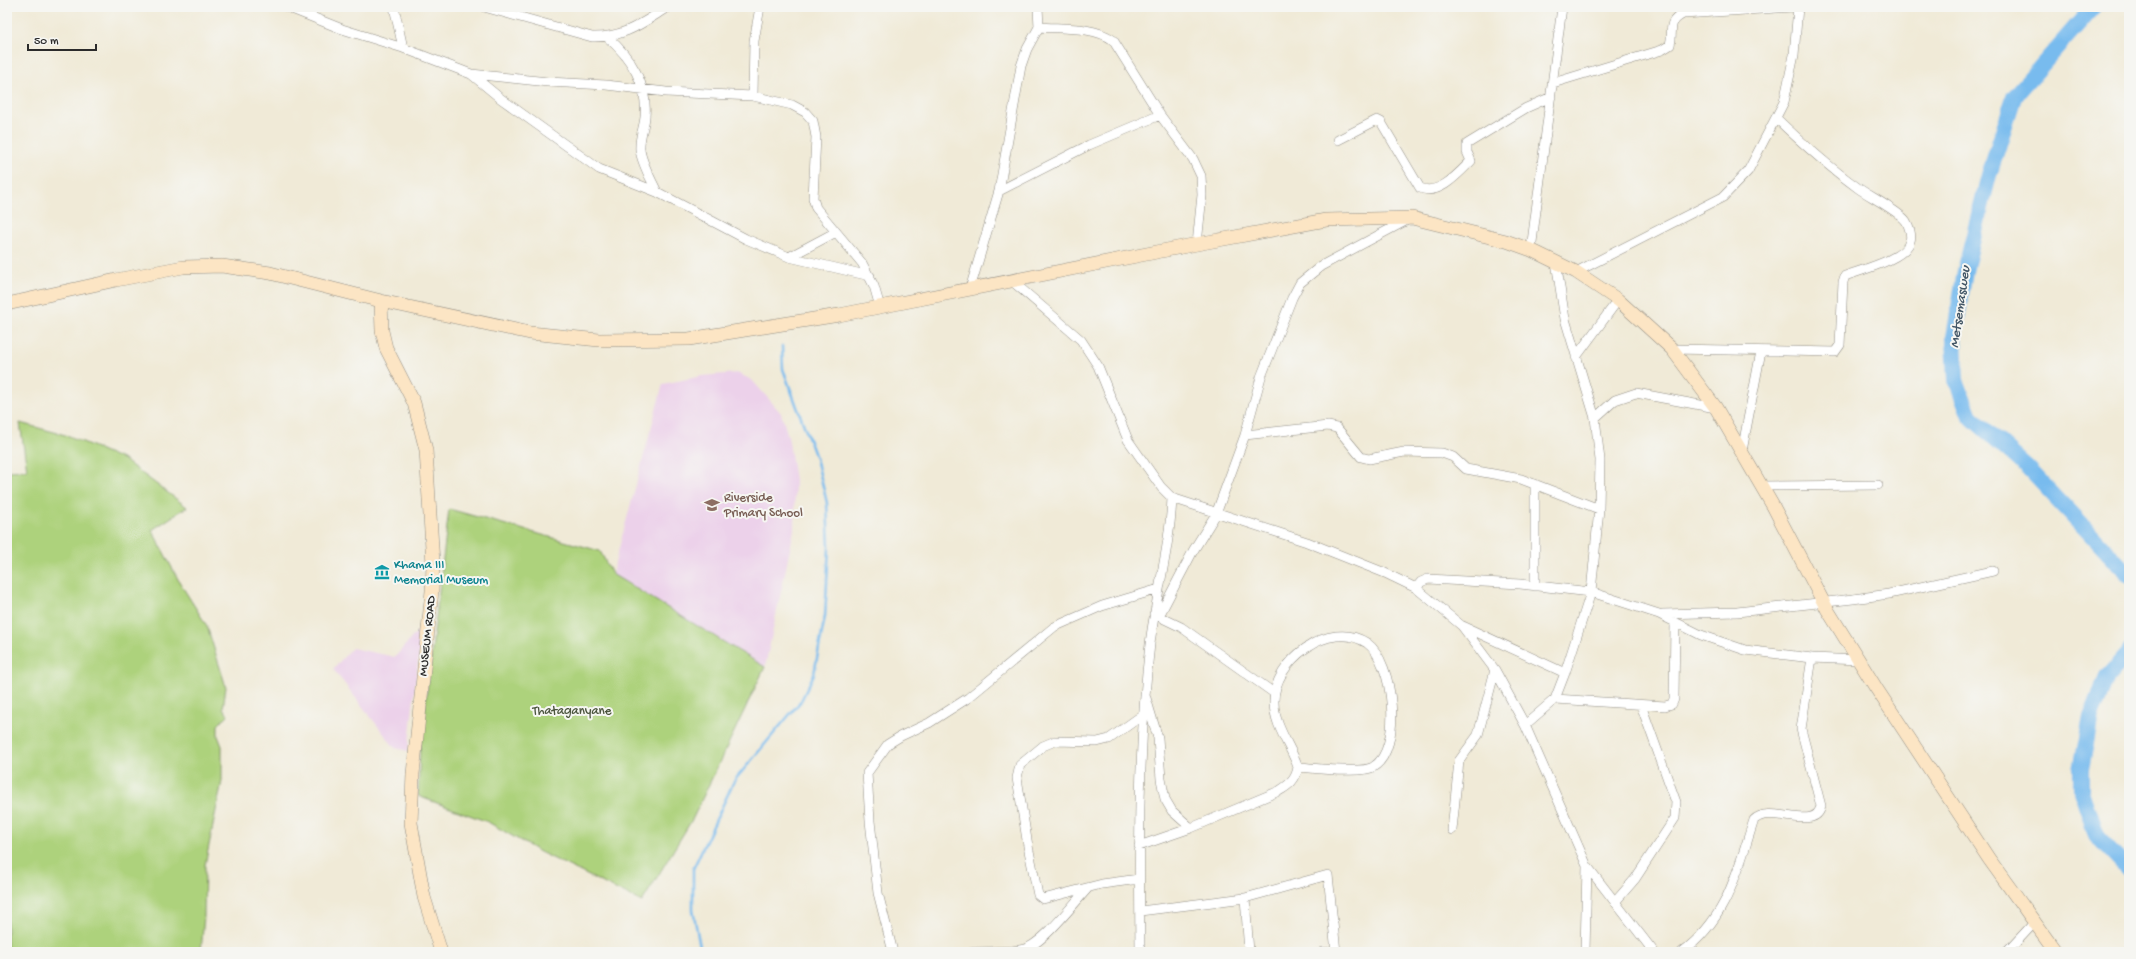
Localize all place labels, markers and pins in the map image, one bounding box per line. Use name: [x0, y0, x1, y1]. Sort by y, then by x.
place label: Riverside Primary School: [723, 491, 803, 521]
school or university icon: Riverside Primary School: [703, 496, 721, 514]
place label: Khama III Memorial Museum: [394, 558, 488, 588]
museum icon: Khama III Memorial Museum: [373, 563, 391, 581]

